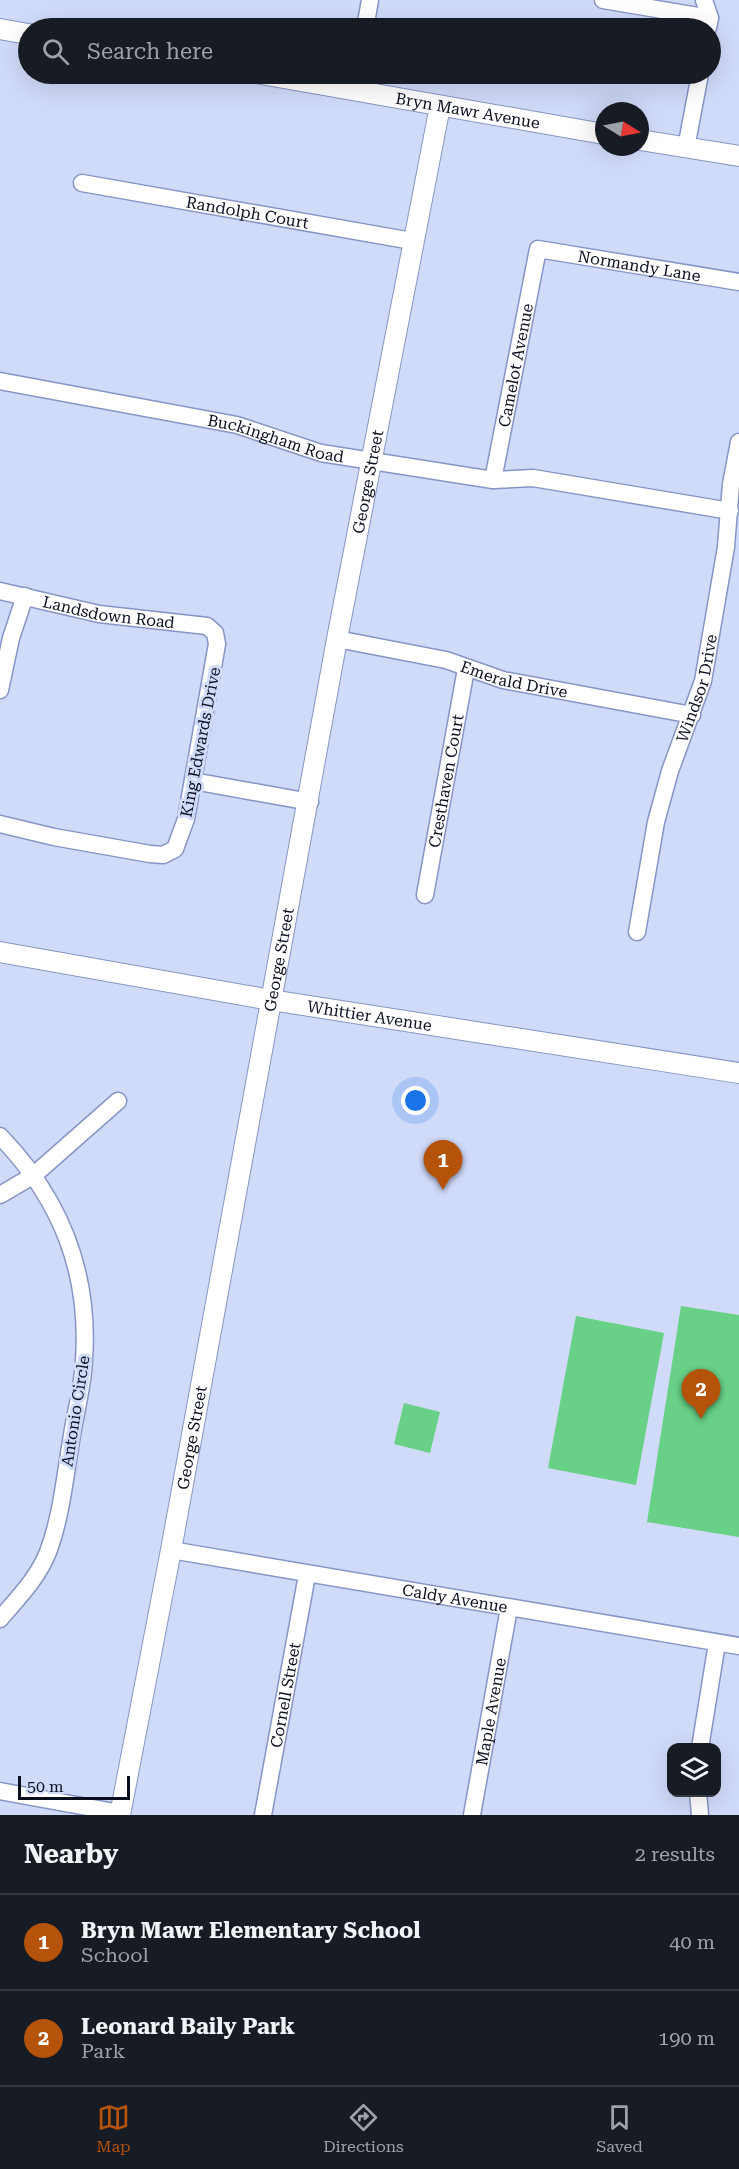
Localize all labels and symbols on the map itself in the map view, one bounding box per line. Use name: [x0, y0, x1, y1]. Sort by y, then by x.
street label: Bryn Mawr Avenue: [394, 89, 542, 133]
north arrow: [595, 102, 649, 156]
street label: Randolph Court: [185, 192, 310, 233]
street label: Normandy Lane: [576, 247, 702, 286]
street label: Camelot Avenue: [495, 302, 537, 429]
street label: Buckingham Road: [206, 411, 345, 466]
street label: George Street: [349, 428, 387, 535]
street label: Landsdown Road: [41, 592, 176, 632]
street label: Windsor Drive: [672, 632, 721, 745]
street label: Emerald Drive: [458, 657, 569, 702]
street label: King Edwards Drive: [177, 665, 224, 819]
street label: Cresthaven Court: [425, 713, 468, 849]
street label: George Street: [260, 906, 298, 1013]
street label: Whittier Avenue: [306, 997, 433, 1035]
your location: [401, 1086, 430, 1115]
pin: 1: [424, 1140, 462, 1190]
street label: Antonio Circle: [57, 1354, 94, 1468]
pin: 2: [682, 1370, 720, 1419]
street label: George Street: [173, 1384, 211, 1491]
street label: Caldy Avenue: [401, 1580, 509, 1617]
street label: Cornell Street: [267, 1641, 304, 1749]
street label: Maple Avenue: [472, 1656, 510, 1767]
scale bar: [18, 1773, 130, 1800]

